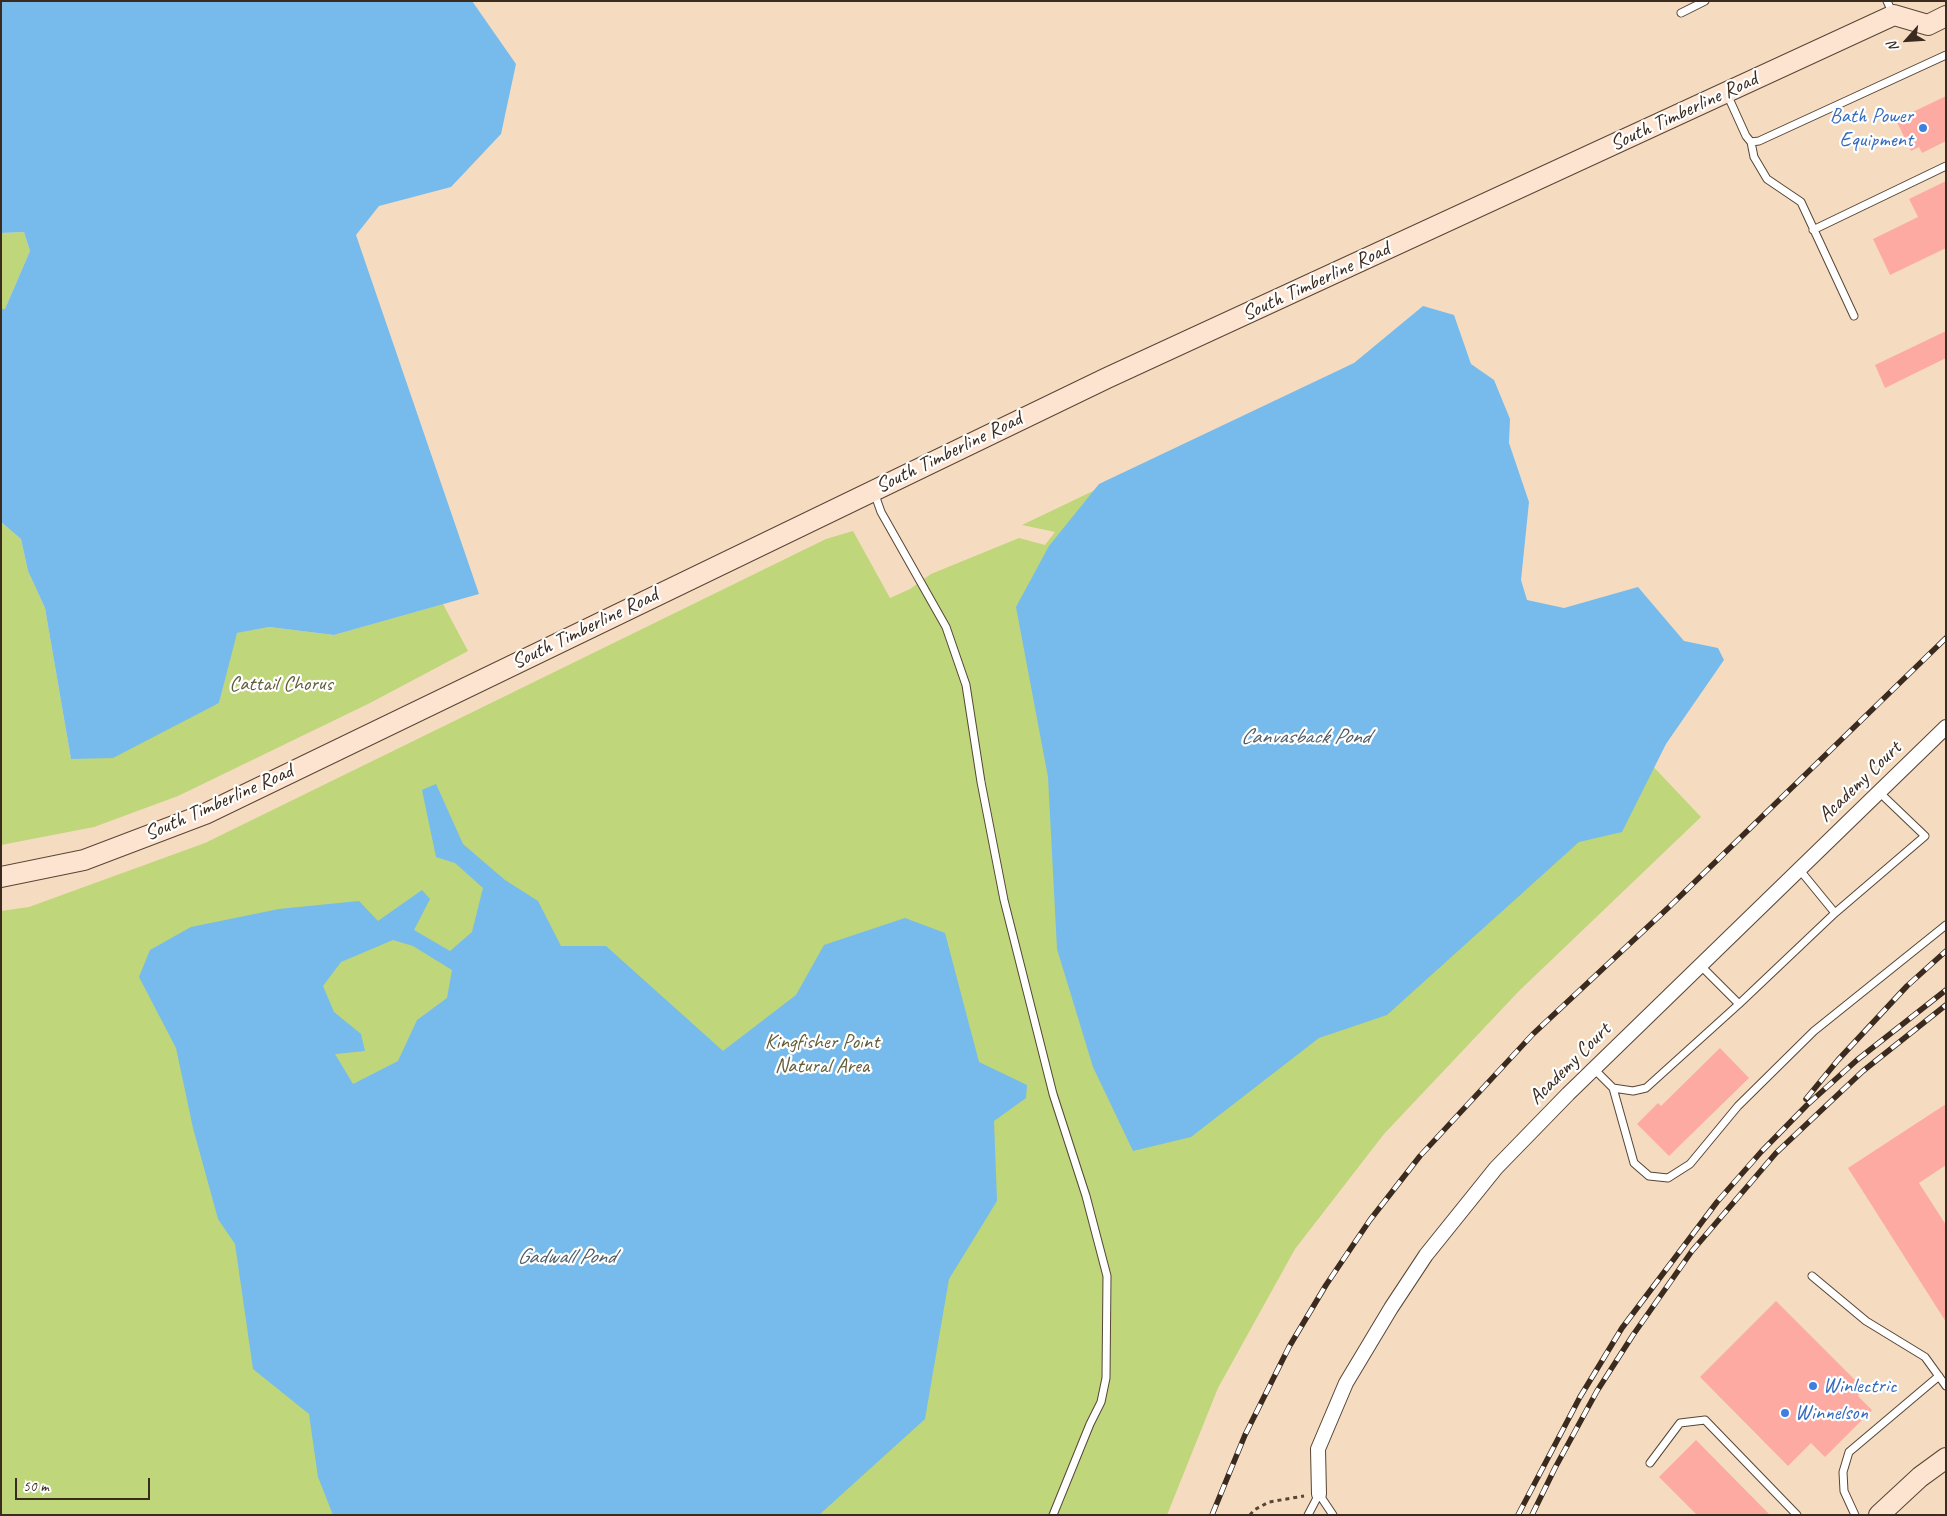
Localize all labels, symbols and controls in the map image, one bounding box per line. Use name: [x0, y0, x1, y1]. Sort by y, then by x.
north arrow: [1882, 15, 1932, 65]
text: N: [1884, 39, 1903, 54]
street label: South Timberline Road: [1606, 67, 1762, 157]
place label: Bath Power Equipment: [1830, 103, 1913, 153]
marker: Bath Power Equipment: [1917, 122, 1929, 134]
street label: South Timberline Road: [1238, 237, 1394, 327]
street label: South Timberline Road: [872, 407, 1026, 499]
street label: South Timberline Road: [508, 583, 662, 675]
park label: Cattail Chorus: [229, 671, 333, 697]
water label: Canvasback Pond: [1240, 724, 1370, 750]
street label: Academy Court: [1813, 736, 1907, 828]
street label: South Timberline Road: [141, 759, 297, 847]
street label: Academy Court: [1524, 1018, 1616, 1110]
park label: Kingfisher Point Natural Area: [765, 1029, 879, 1079]
water label: Gadwall Pond: [517, 1244, 615, 1270]
place label: Winlectric: [1823, 1373, 1897, 1399]
marker: Winlectric: [1807, 1380, 1819, 1392]
place label: Winnelson: [1795, 1400, 1868, 1426]
marker: Winnelson: [1779, 1407, 1791, 1419]
scale bar: [18, 1468, 152, 1500]
text: 50 m: [23, 1477, 49, 1496]

